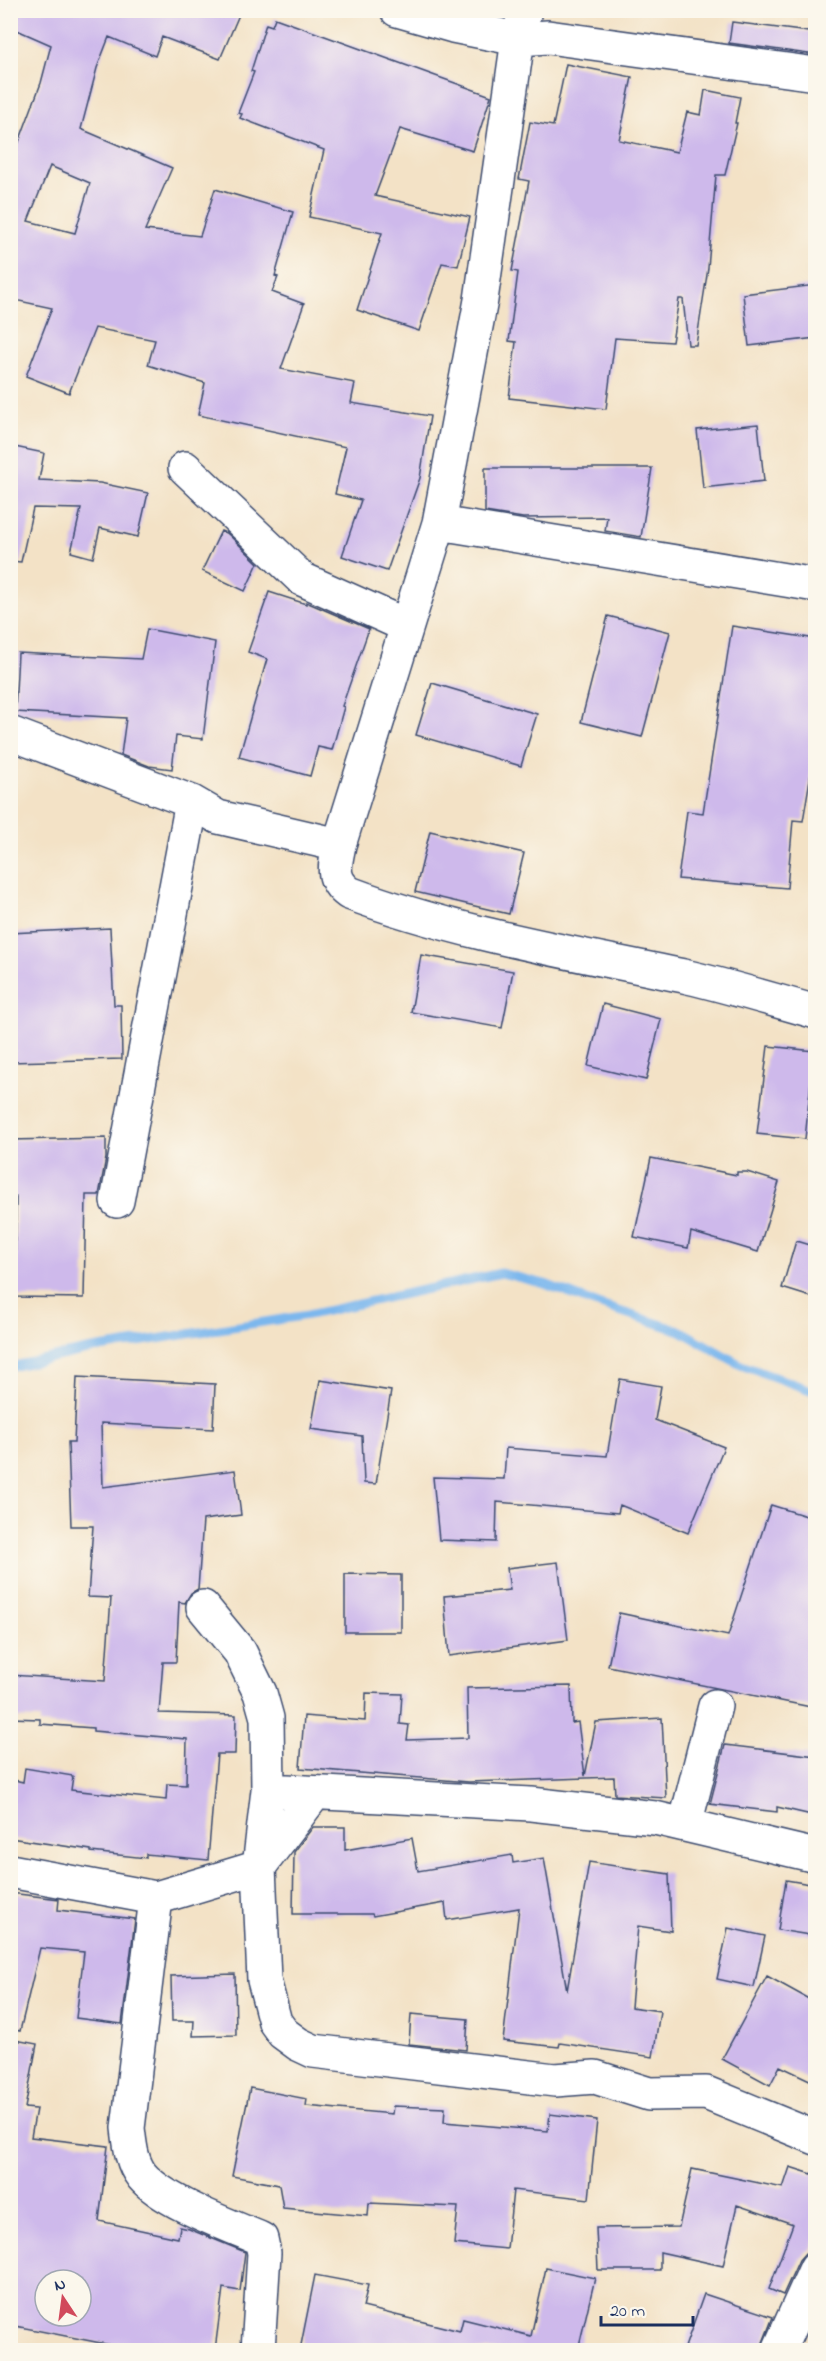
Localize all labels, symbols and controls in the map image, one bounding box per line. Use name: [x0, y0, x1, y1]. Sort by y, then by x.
north arrow: [33, 2268, 93, 2328]
text: N: [52, 2272, 68, 2298]
scale bar: [601, 2289, 692, 2327]
text: 20 m: [610, 2299, 645, 2325]

